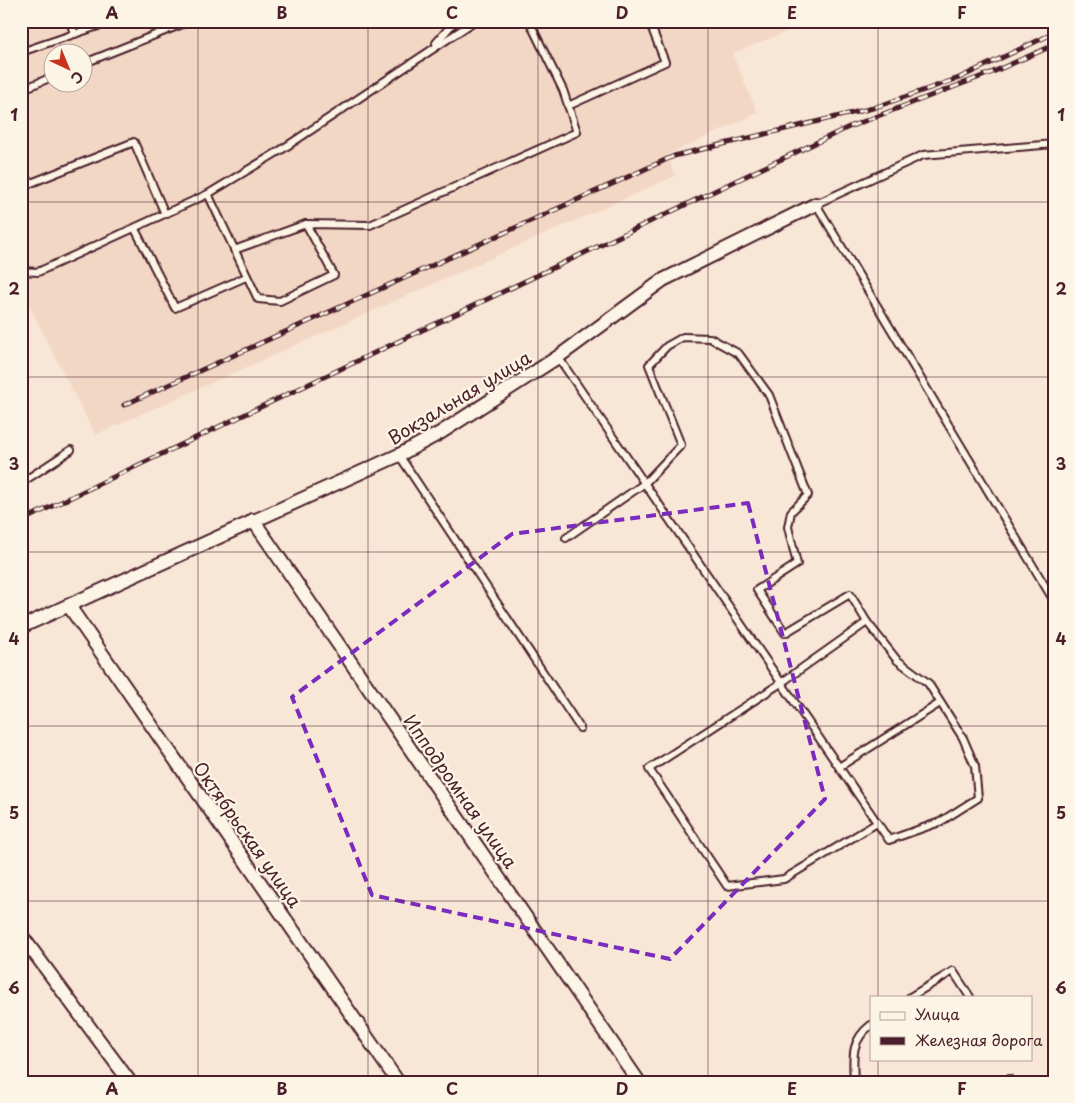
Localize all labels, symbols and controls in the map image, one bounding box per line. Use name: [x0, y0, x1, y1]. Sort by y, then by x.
text: A: [106, 0, 119, 24]
text: B: [277, 0, 288, 24]
text: C: [446, 0, 458, 24]
text: D: [616, 0, 628, 24]
text: E: [787, 0, 797, 24]
text: F: [957, 0, 967, 24]
north arrow: [42, 42, 92, 92]
text: С: [66, 67, 88, 89]
text: 1: [10, 102, 18, 126]
text: 1: [1057, 102, 1065, 126]
text: 2: [8, 276, 20, 300]
text: 2: [1055, 276, 1067, 300]
street label: Вокзальная улица: [382, 343, 536, 451]
text: 3: [9, 451, 19, 475]
text: 3: [1056, 451, 1066, 475]
text: 4: [9, 626, 20, 650]
text: 4: [1056, 626, 1067, 650]
street label: Ипподромная улица: [398, 709, 525, 874]
street label: Октябрьская улица: [187, 755, 309, 913]
text: 5: [9, 800, 19, 824]
text: 5: [1056, 800, 1066, 824]
text: 6: [8, 975, 20, 999]
text: 6: [1055, 975, 1067, 999]
legend: [870, 996, 1032, 1060]
text: Улица: [915, 1002, 960, 1025]
text: Железная дорога: [915, 1028, 1043, 1051]
text: A: [106, 1076, 119, 1100]
text: B: [277, 1076, 288, 1100]
text: C: [446, 1076, 458, 1100]
text: D: [616, 1076, 628, 1100]
text: E: [787, 1076, 797, 1100]
text: F: [957, 1076, 967, 1100]

